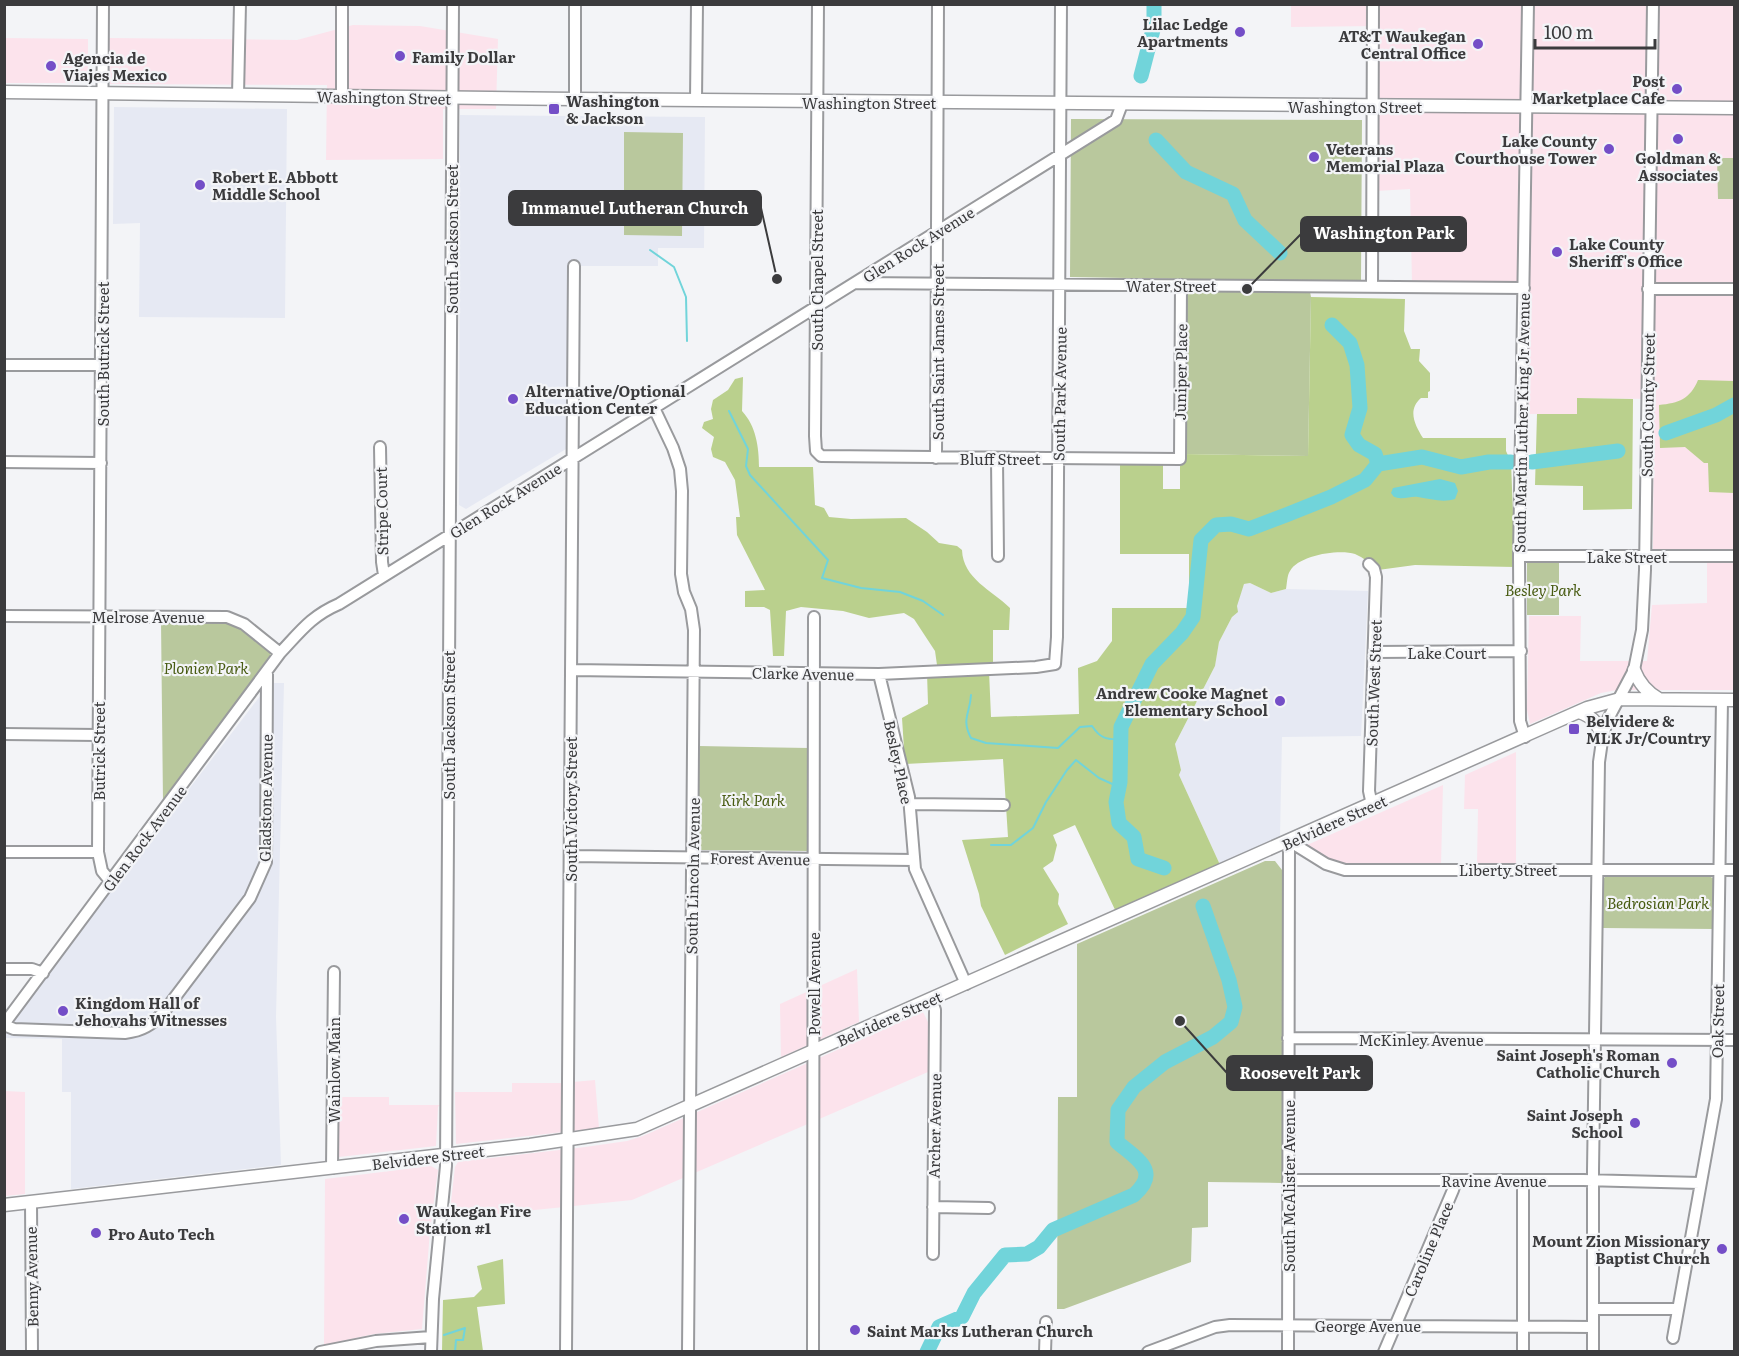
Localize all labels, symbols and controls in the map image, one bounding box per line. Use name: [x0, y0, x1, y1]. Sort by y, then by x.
place label: Lilac Ledge Apartments: [1137, 12, 1229, 52]
scale bar: [1535, 12, 1655, 50]
text: 100 m: [1544, 18, 1593, 45]
place label: AT&T Waukegan Central Office: [1338, 24, 1467, 64]
marker: Lilac Ledge Apartments: [1233, 25, 1247, 39]
marker: AT&T Waukegan Central Office: [1471, 37, 1485, 51]
place label: Family Dollar: [412, 45, 515, 68]
place label: Agencia de Viajes Mexico: [63, 46, 167, 86]
marker: Family Dollar: [393, 49, 407, 63]
marker: Agencia de Viajes Mexico: [44, 59, 58, 73]
place label: Post Marketplace Cafe: [1532, 69, 1666, 109]
marker: Post Marketplace Cafe: [1670, 82, 1684, 96]
street label: Washington Street: [317, 84, 451, 110]
place label: Washington & Jackson: [566, 89, 660, 129]
street label: Washington Street: [802, 91, 936, 114]
street label: Washington Street: [1288, 95, 1422, 118]
marker: Washington & Jackson: [547, 102, 561, 116]
place label: Lake County Courthouse Tower: [1455, 129, 1598, 169]
marker: Goldman & Associates: [1671, 132, 1685, 146]
place label: Veterans Memorial Plaza: [1326, 137, 1445, 177]
marker: Lake County Courthouse Tower: [1602, 142, 1616, 156]
place label: Goldman & Associates: [1635, 146, 1721, 186]
marker: Veterans Memorial Plaza: [1307, 150, 1321, 164]
street label: South Jackson Street: [440, 164, 463, 314]
place label: Robert E. Abbott Middle School: [212, 165, 339, 205]
marker: Robert E. Abbott Middle School: [193, 178, 207, 192]
callout: Immanuel Lutheran Church: [509, 191, 761, 225]
text: Immanuel Lutheran Church: [521, 195, 749, 219]
street label: Glen Rock Avenue: [858, 200, 979, 288]
street label: South Chapel Street: [805, 209, 828, 351]
callout: Washington Park: [1301, 217, 1466, 251]
text: Washington Park: [1313, 220, 1455, 244]
place label: Lake County Sheriff's Office: [1569, 232, 1683, 272]
marker: Lake County Sheriff's Office: [1550, 245, 1564, 259]
street label: South Saint James Street: [926, 264, 949, 440]
street label: Water Street: [1126, 274, 1216, 297]
street label: South Butrick Street: [91, 282, 114, 427]
street label: South Martin Luther King Jr Avenue: [1507, 293, 1535, 553]
street label: Juniper Place: [1168, 323, 1192, 420]
street label: South Park Avenue: [1046, 326, 1072, 461]
street label: South County Street: [1634, 333, 1660, 477]
place label: Alternative/Optional Education Center: [525, 379, 686, 419]
marker: Alternative/Optional Education Center: [506, 392, 520, 406]
street label: Bluff Street: [960, 447, 1040, 470]
street label: Glen Rock Avenue: [445, 456, 566, 544]
street label: Stripe Court: [369, 467, 393, 555]
street label: Lake Street: [1587, 545, 1667, 568]
park label: Besley Park: [1505, 578, 1582, 601]
street label: Melrose Avenue: [92, 605, 205, 628]
street label: South West Street: [1359, 619, 1387, 747]
street label: Lake Court: [1407, 641, 1487, 664]
street label: South Jackson Street: [437, 650, 460, 800]
park label: Plonien Park: [163, 656, 249, 679]
street label: Clarke Avenue: [752, 661, 855, 685]
place label: Andrew Cooke Magnet Elementary School: [1096, 681, 1269, 721]
marker: Andrew Cooke Magnet Elementary School: [1273, 694, 1287, 708]
street label: Butrick Street: [87, 701, 110, 801]
place label: Belvidere & MLK Jr/Country: [1586, 709, 1712, 749]
street label: Besley Place: [879, 718, 919, 806]
marker: Belvidere & MLK Jr/Country: [1567, 722, 1581, 736]
street label: Gladstone Avenue: [252, 734, 278, 862]
street label: South Victory Street: [559, 736, 582, 882]
street label: Glen Rock Avenue: [96, 780, 192, 896]
park label: Kirk Park: [721, 788, 786, 811]
street label: Belvidere Street: [1278, 788, 1390, 856]
street label: South Lincoln Avenue: [679, 797, 705, 955]
street label: Forest Avenue: [710, 846, 810, 870]
street label: Liberty Street: [1459, 858, 1557, 881]
park label: Bedrosian Park: [1607, 891, 1710, 914]
street label: Powell Avenue: [802, 932, 825, 1036]
street label: Belvidere Street: [833, 984, 945, 1052]
street label: Oak Street: [1705, 984, 1729, 1058]
place label: Kingdom Hall of Jehovahs Witnesses: [75, 991, 227, 1031]
marker: Kingdom Hall of Jehovahs Witnesses: [56, 1004, 70, 1018]
street label: Wainlow Main: [322, 1017, 345, 1123]
street label: McKinley Avenue: [1358, 1028, 1484, 1051]
place label: Saint Joseph's Roman Catholic Church: [1497, 1043, 1661, 1083]
callout: Roosevelt Park: [1227, 1056, 1372, 1090]
marker: Saint Joseph's Roman Catholic Church: [1665, 1056, 1679, 1070]
text: Roosevelt Park: [1239, 1060, 1361, 1084]
street label: Archer Avenue: [922, 1073, 946, 1179]
street label: South McAlister Avenue: [1277, 1100, 1300, 1272]
place label: Saint Joseph School: [1527, 1103, 1624, 1143]
marker: Saint Joseph School: [1628, 1116, 1642, 1130]
street label: Belvidere Street: [370, 1139, 486, 1175]
street label: Ravine Avenue: [1441, 1169, 1547, 1192]
street label: Caroline Place: [1398, 1198, 1459, 1300]
place label: Waukegan Fire Station #1: [416, 1199, 532, 1239]
marker: Waukegan Fire Station #1: [397, 1212, 411, 1226]
place label: Pro Auto Tech: [108, 1222, 215, 1245]
street label: Benny Avenue: [19, 1226, 43, 1328]
marker: Pro Auto Tech: [89, 1226, 103, 1240]
place label: Mount Zion Missionary Baptist Church: [1532, 1229, 1711, 1269]
marker: Mount Zion Missionary Baptist Church: [1715, 1242, 1729, 1256]
street label: George Avenue: [1315, 1314, 1421, 1337]
place label: Saint Marks Lutheran Church: [867, 1319, 1093, 1342]
marker: Saint Marks Lutheran Church: [848, 1323, 862, 1337]

